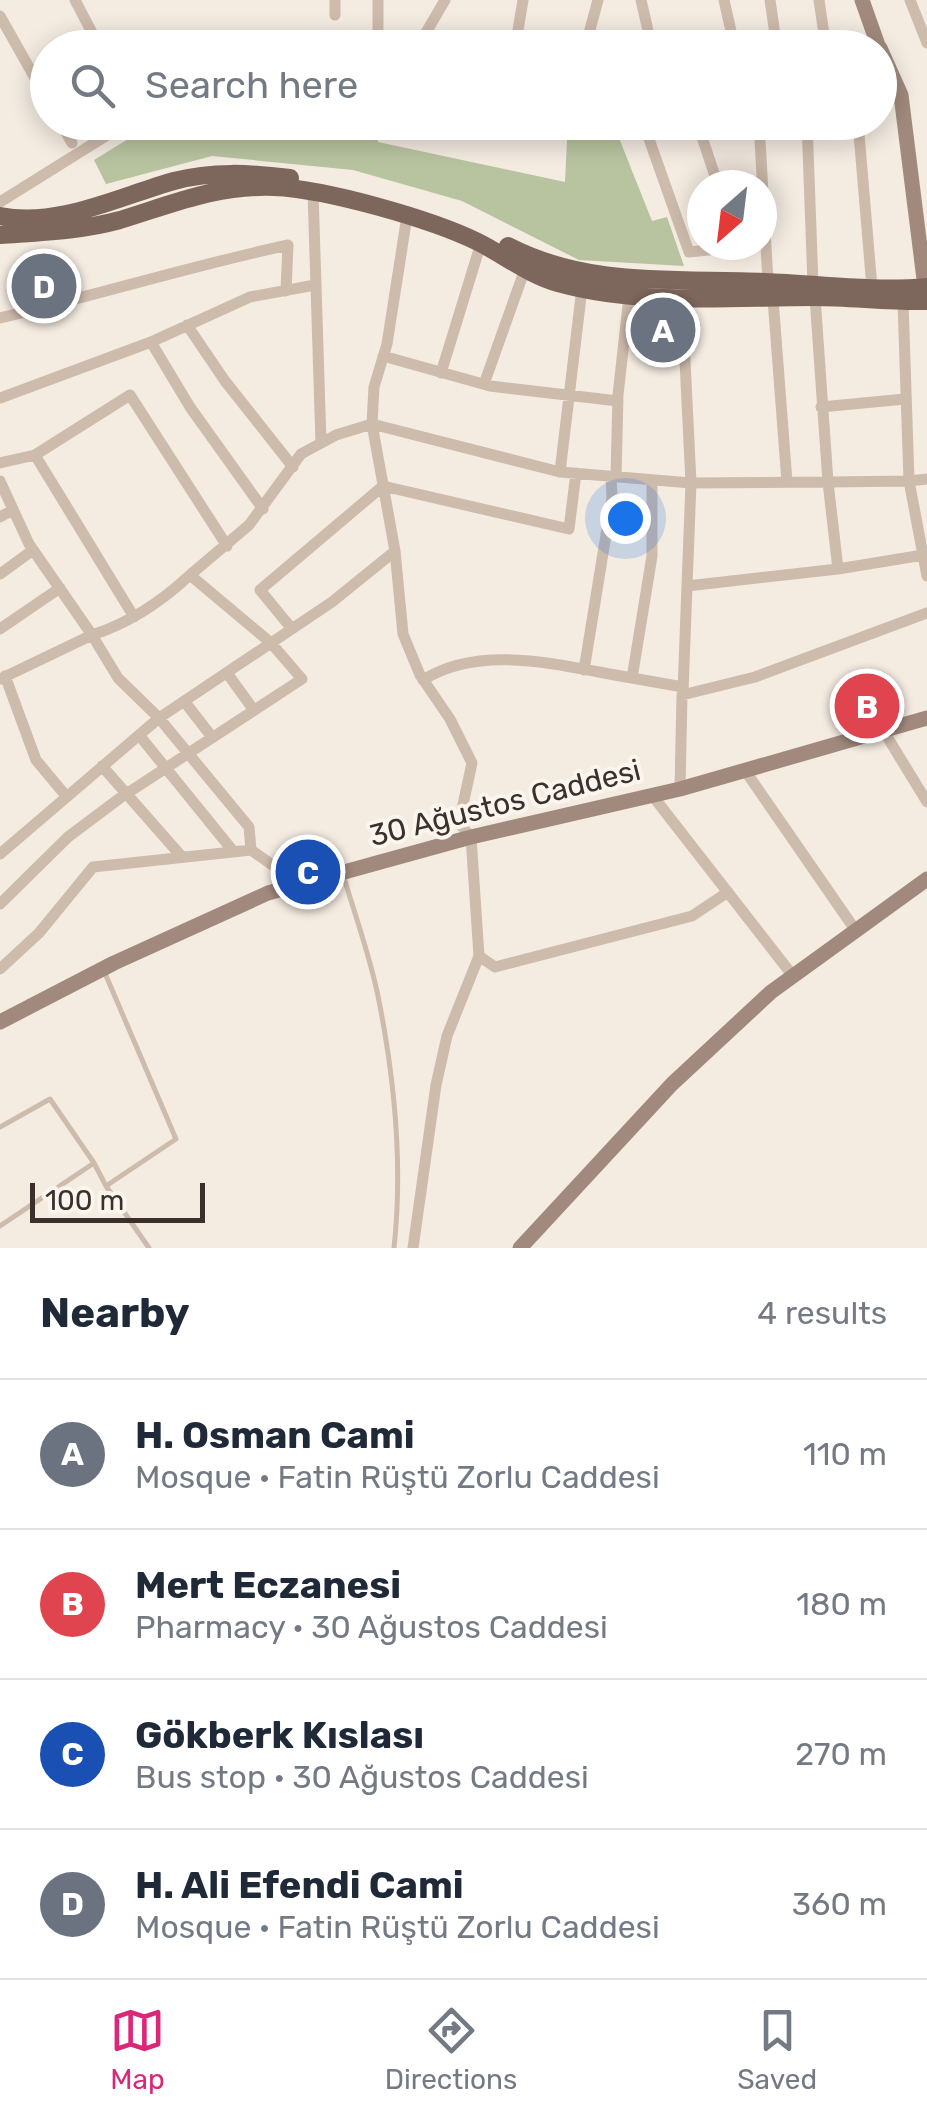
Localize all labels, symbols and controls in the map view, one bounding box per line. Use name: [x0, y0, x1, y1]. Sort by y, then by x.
search box: [30, 30, 897, 140]
icon: search: [65, 58, 120, 113]
text: Search here: [145, 62, 358, 108]
north arrow: [687, 170, 777, 260]
pin: D: [12, 248, 76, 324]
pin: A: [630, 292, 696, 368]
your location: [600, 493, 651, 544]
pin: B: [834, 668, 900, 744]
street label: 30 Ağustos Caddesi: [366, 752, 644, 854]
pin: C: [276, 834, 340, 910]
scale bar: [30, 1178, 205, 1222]
text: 100 m: [45, 1184, 124, 1217]
text: Nearby: [40, 1288, 190, 1338]
text: 4 results: [757, 1294, 887, 1332]
text: H. Osman Cami: [135, 1412, 415, 1458]
text: A: [61, 1435, 84, 1473]
text: 110 m: [803, 1435, 887, 1473]
text: Mosque · Fatin Rüştü Zorlu Caddesi: [135, 1458, 660, 1496]
text: Mert Eczanesi: [135, 1562, 401, 1608]
text: B: [61, 1585, 84, 1623]
text: 180 m: [796, 1585, 887, 1623]
text: Pharmacy · 30 Ağustos Caddesi: [135, 1608, 608, 1646]
text: Gökberk Kıslası: [135, 1712, 424, 1758]
text: C: [61, 1735, 84, 1773]
text: 270 m: [795, 1735, 887, 1773]
text: Bus stop · 30 Ağustos Caddesi: [135, 1758, 589, 1796]
text: H. Ali Efendi Cami: [135, 1862, 464, 1908]
text: D: [61, 1885, 84, 1923]
text: 360 m: [792, 1885, 887, 1923]
text: Mosque · Fatin Rüştü Zorlu Caddesi: [135, 1908, 660, 1946]
tab: Map: [110, 2003, 165, 2096]
tab: Directions: [385, 2003, 517, 2096]
tab: Saved: [737, 2003, 817, 2096]

